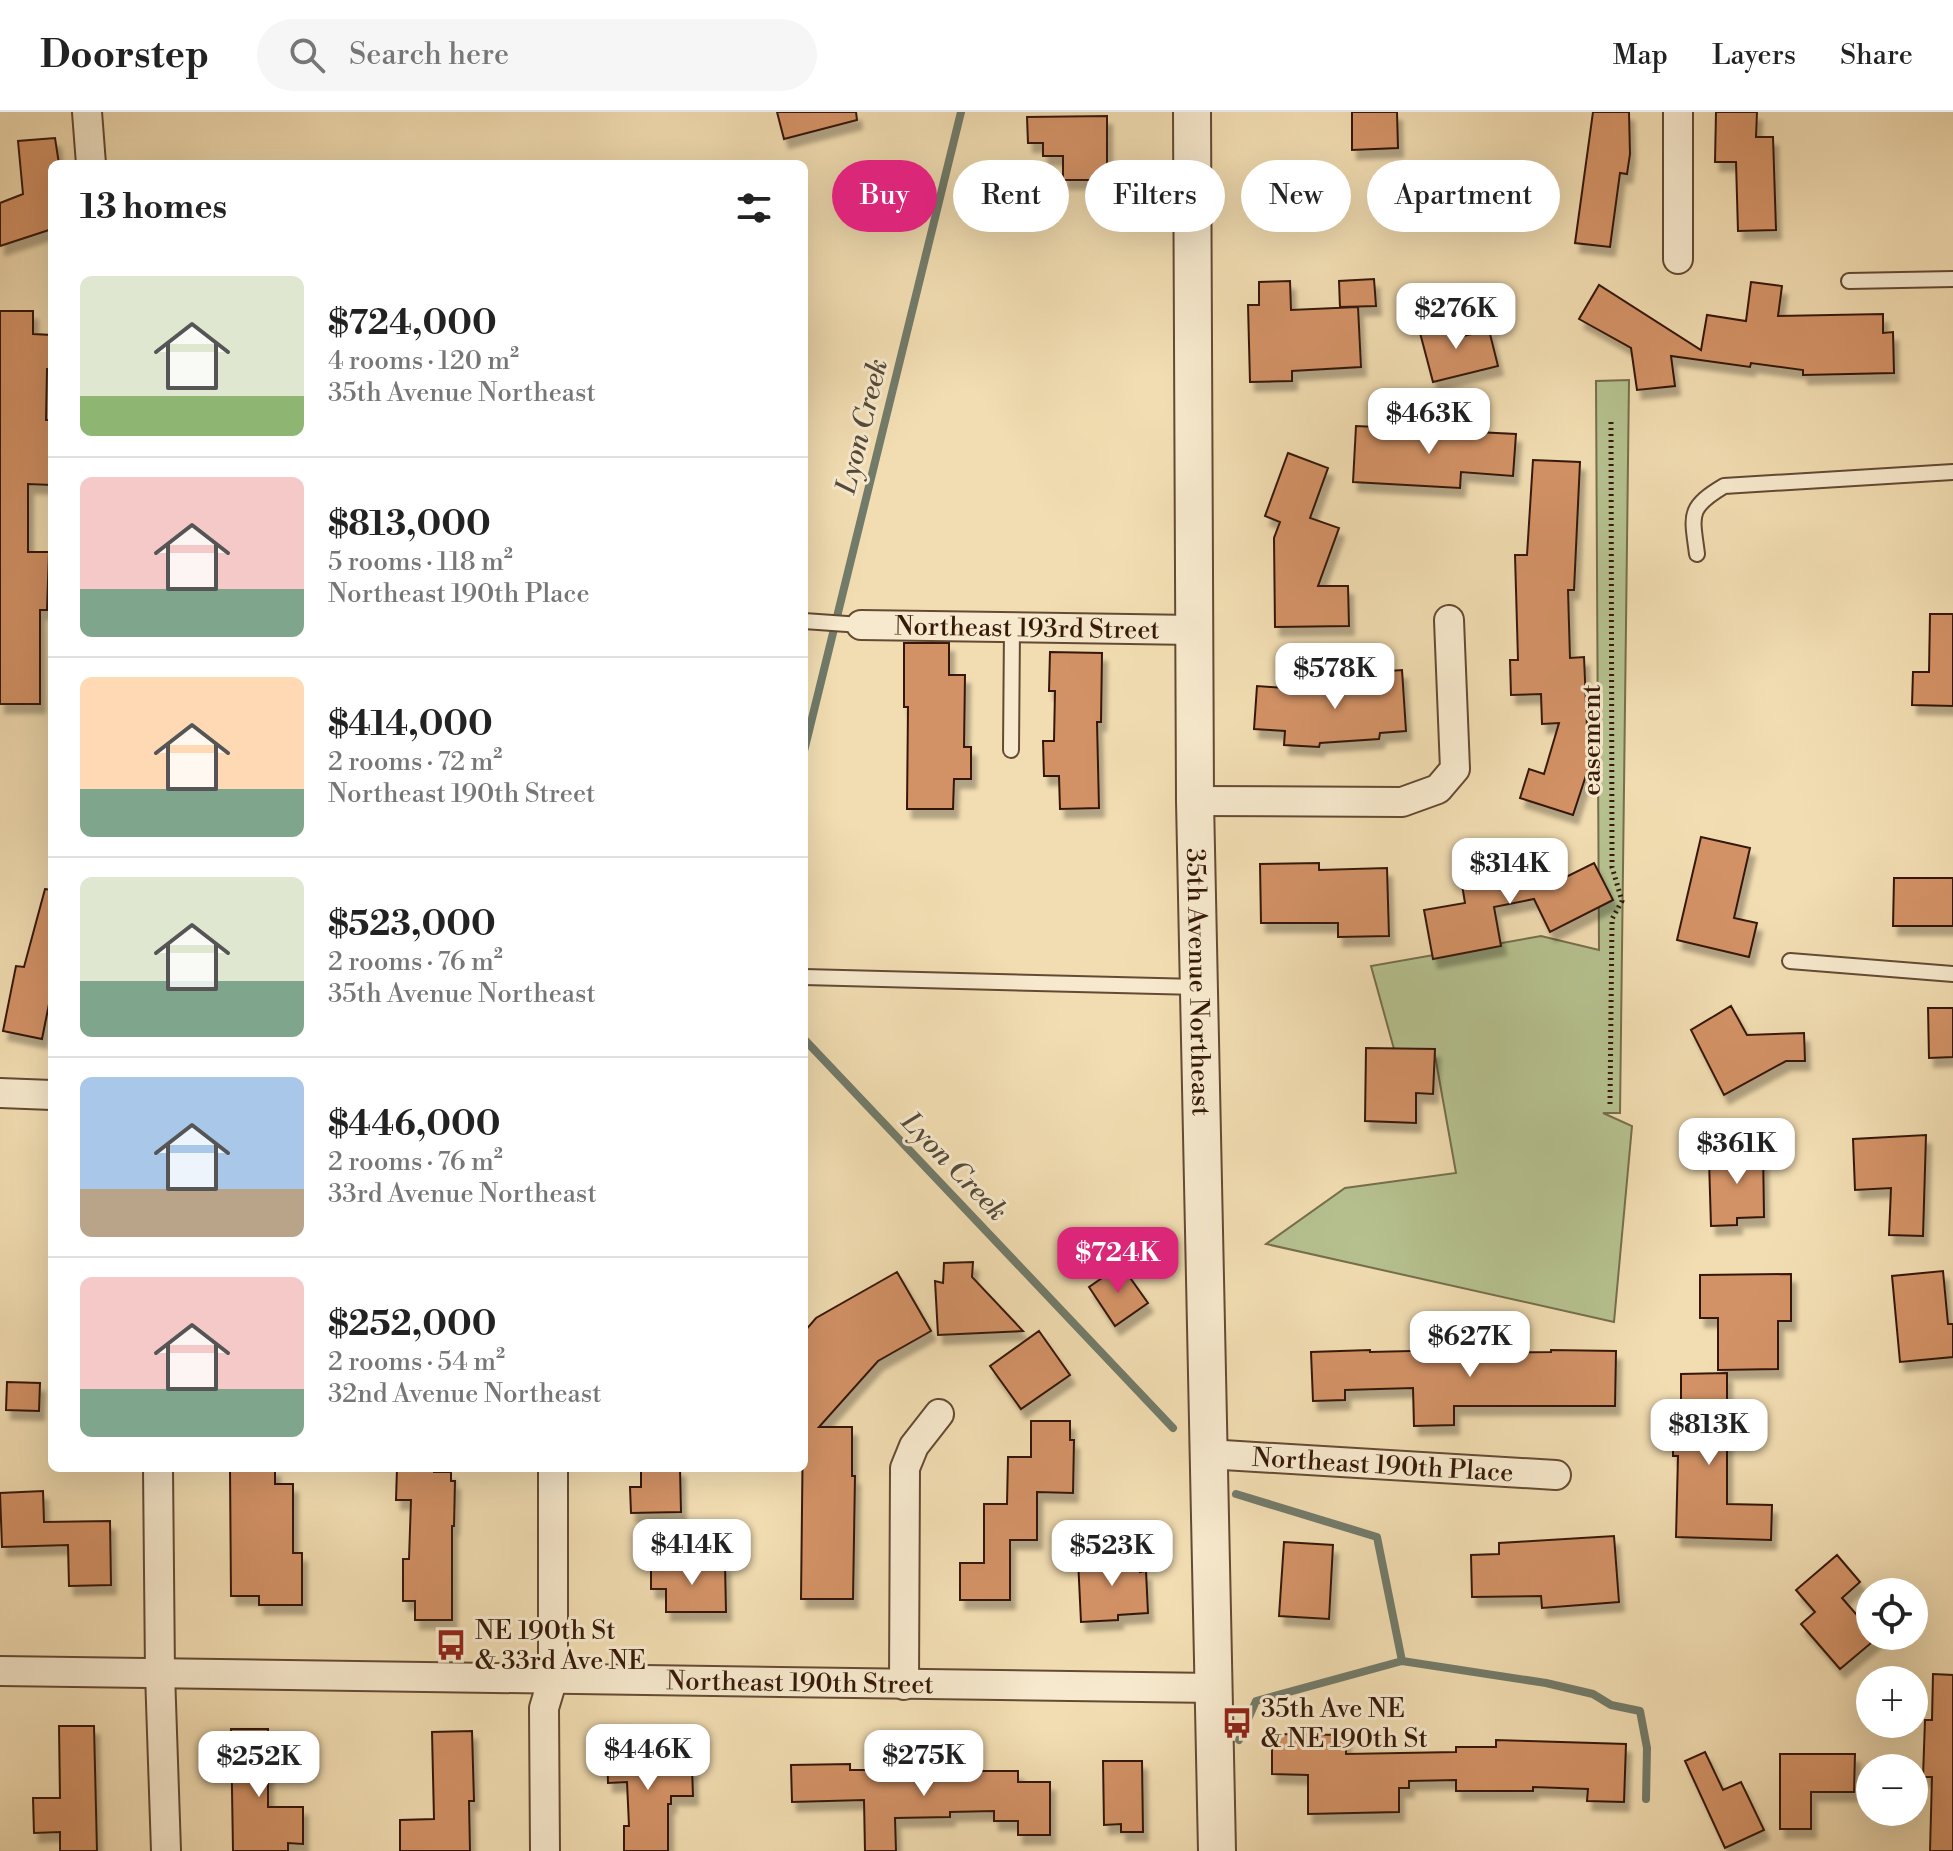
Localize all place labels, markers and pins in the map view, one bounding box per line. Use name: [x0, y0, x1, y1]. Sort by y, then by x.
pin: $276K: [1400, 283, 1512, 351]
pin: $463K: [1373, 388, 1485, 456]
pin: $578K: [1279, 643, 1391, 711]
pin: $314K: [1454, 838, 1566, 906]
pin: $361K: [1681, 1118, 1793, 1186]
pin: $724K: [1062, 1227, 1174, 1295]
pin: $627K: [1414, 1311, 1526, 1379]
pin: $813K: [1653, 1399, 1765, 1467]
pin: $414K: [636, 1519, 748, 1587]
pin: $523K: [1056, 1520, 1168, 1588]
place label: NE 190th St & 33rd Ave NE: [475, 1615, 646, 1677]
bus stop icon: NE 190th St & 33rd Ave NE: [434, 1628, 468, 1662]
place label: 35th Ave NE & NE 190th St: [1261, 1693, 1428, 1755]
bus stop icon: 35th Ave NE & NE 190th St: [1220, 1706, 1254, 1740]
pin: $446K: [592, 1724, 704, 1792]
pin: $275K: [868, 1730, 980, 1798]
pin: $252K: [203, 1731, 315, 1799]

